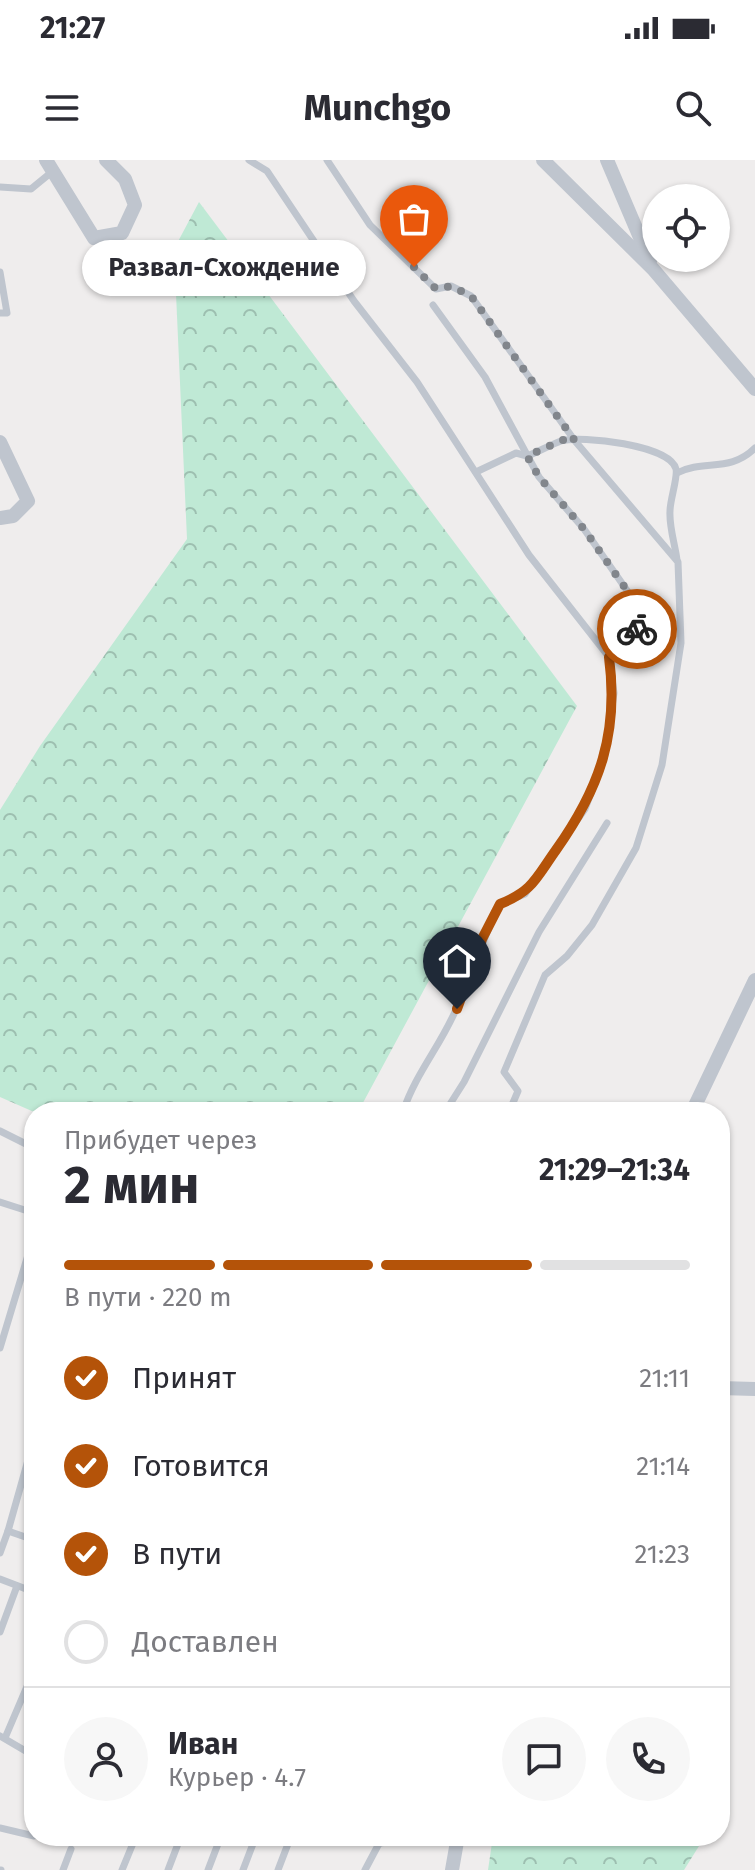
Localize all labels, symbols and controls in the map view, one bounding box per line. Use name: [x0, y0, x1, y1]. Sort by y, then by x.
text: 21:27: [40, 10, 105, 46]
icon: menu: [40, 86, 84, 130]
text: Munchgo: [304, 86, 451, 130]
icon: search: [671, 86, 715, 130]
map controls: [642, 184, 730, 272]
button: locate: [642, 184, 730, 272]
pin: [380, 185, 448, 267]
icon: bag: [392, 197, 436, 241]
callout: Развал-Схождение: [82, 239, 366, 295]
text: Развал-Схождение: [108, 252, 340, 283]
courier: [597, 589, 677, 669]
icon: bike: [615, 607, 659, 651]
pin: [423, 927, 491, 1009]
icon: home: [435, 939, 479, 983]
text: Прибудет через: [64, 1125, 257, 1156]
text: 21:29–21:34: [539, 1152, 690, 1188]
text: 2 мин: [64, 1154, 199, 1217]
text: В пути · 220 m: [64, 1282, 232, 1313]
icon: check: [64, 1356, 108, 1400]
text: Принят: [132, 1360, 236, 1396]
text: 21:11: [639, 1363, 690, 1394]
icon: check: [64, 1444, 108, 1488]
text: Готовится: [132, 1448, 270, 1484]
text: 21:14: [636, 1451, 690, 1482]
icon: check: [64, 1532, 108, 1576]
text: В пути: [132, 1536, 222, 1572]
text: 21:23: [635, 1539, 690, 1570]
text: Доставлен: [132, 1624, 279, 1660]
button: person: [64, 1717, 148, 1801]
button: chat: [502, 1717, 586, 1801]
button: phone: [606, 1717, 690, 1801]
text: Иван: [168, 1726, 238, 1762]
text: Курьер · 4.7: [168, 1762, 306, 1793]

